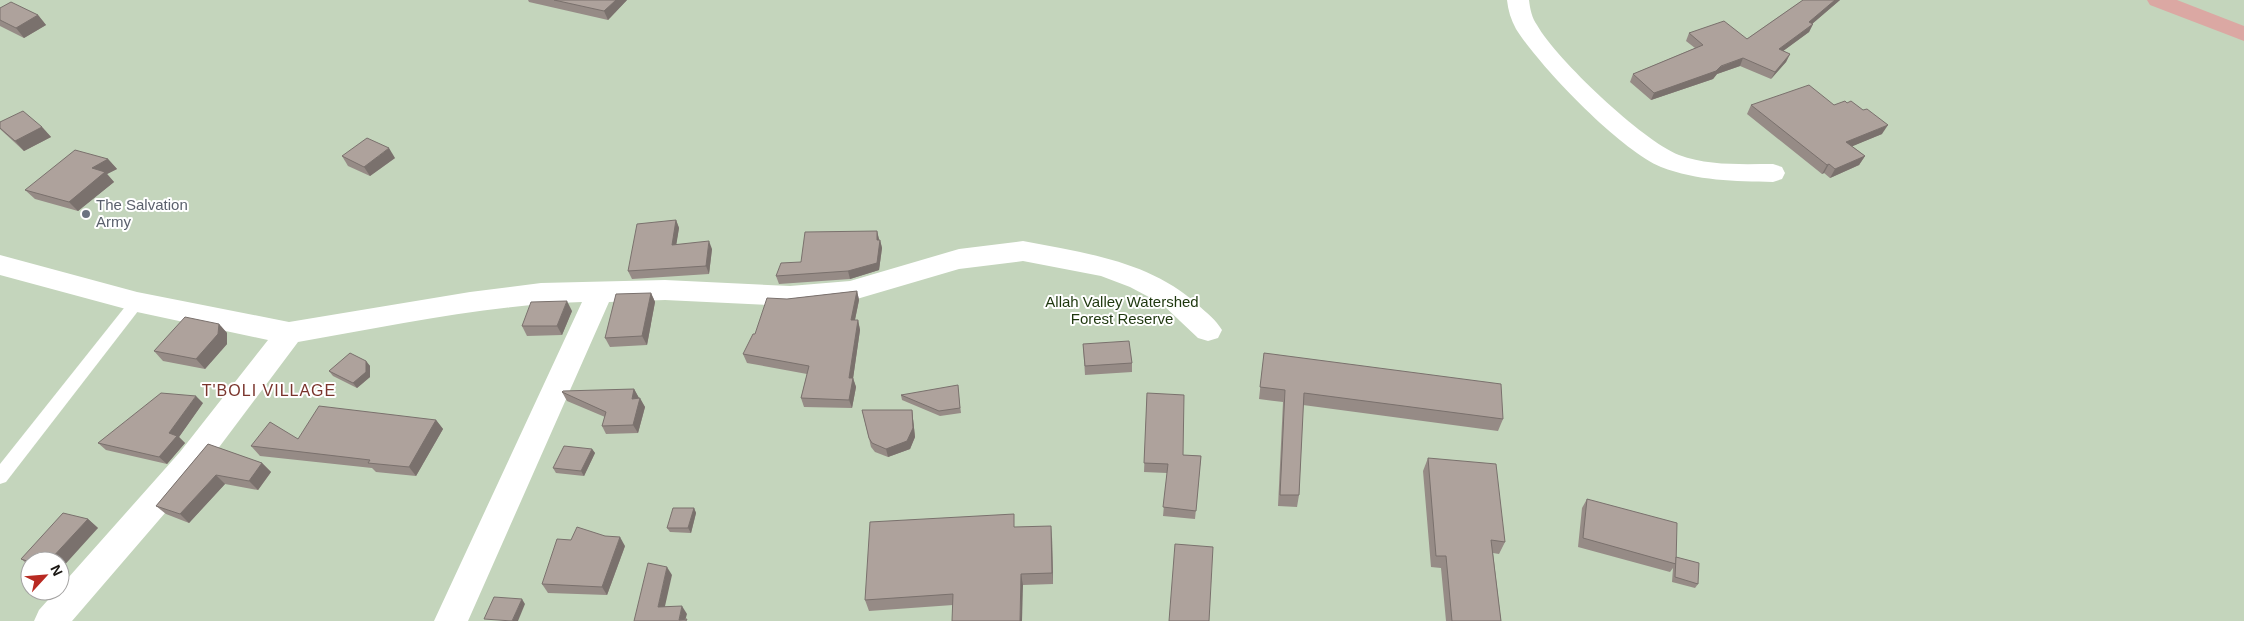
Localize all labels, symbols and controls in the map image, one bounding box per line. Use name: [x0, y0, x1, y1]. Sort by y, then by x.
place label: The Salvation Army: [96, 196, 188, 230]
marker: The Salvation Army: [80, 208, 92, 220]
park label: Allah Valley Watershed Forest Reserve: [1045, 293, 1199, 327]
district label: T'BOLI VILLAGE: [202, 382, 336, 399]
north arrow: [20, 551, 70, 601]
text: N: [47, 562, 66, 578]

